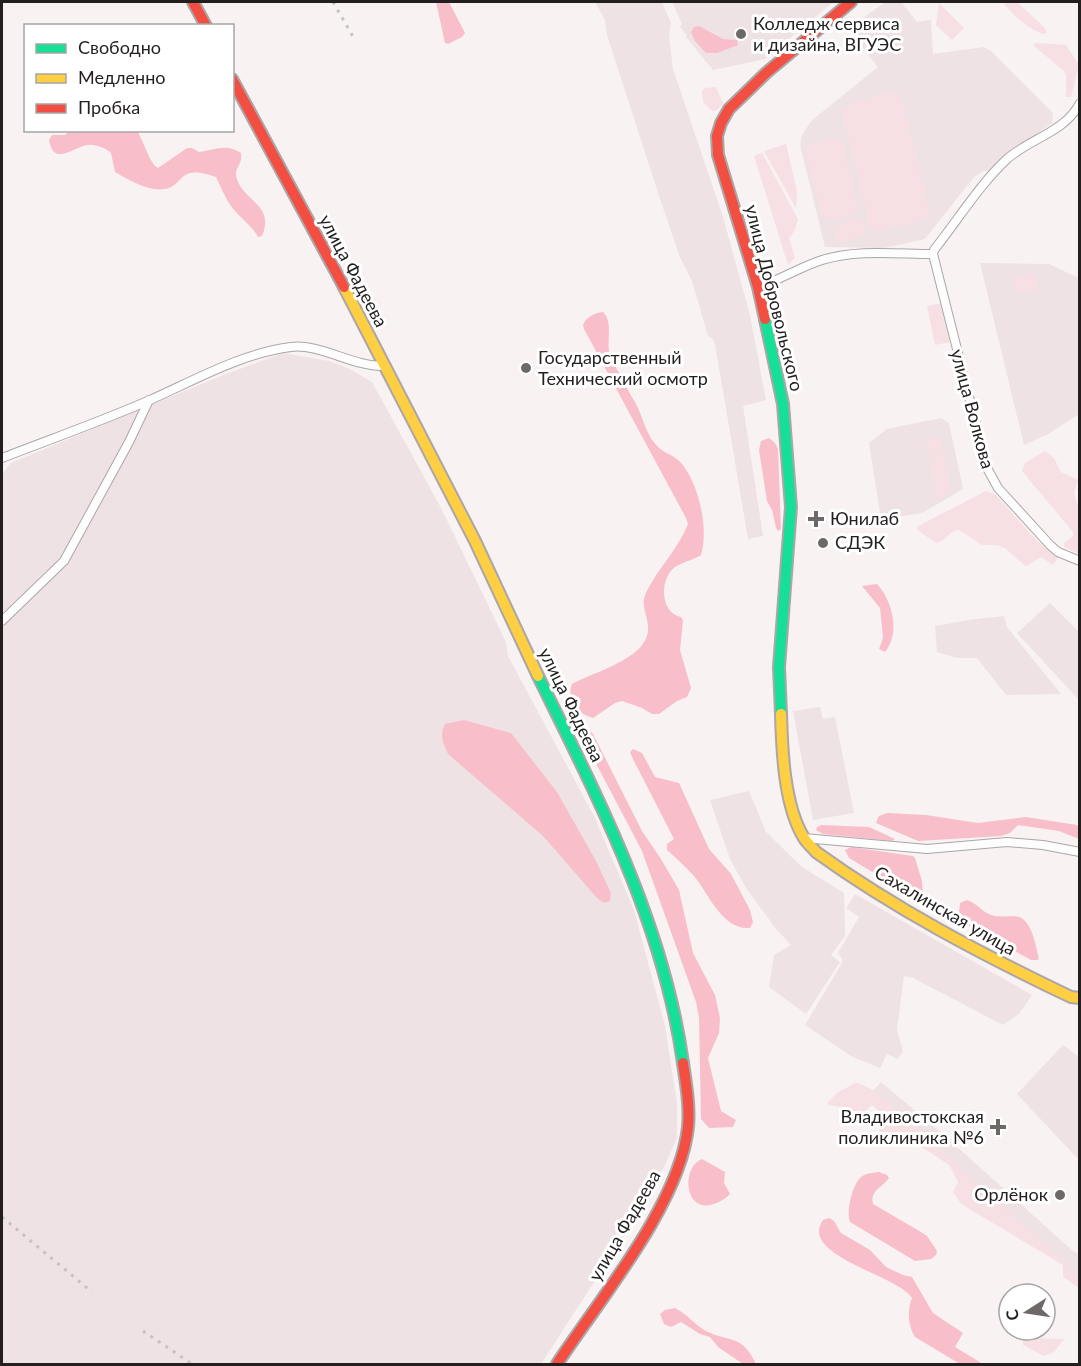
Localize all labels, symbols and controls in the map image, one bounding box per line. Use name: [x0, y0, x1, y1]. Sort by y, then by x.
place label: Колледж сервиса и дизайна, ВГУЭС: [753, 12, 901, 55]
legend: [24, 24, 234, 132]
marker: Колледж сервиса и дизайна, ВГУЭС: [734, 27, 748, 41]
text: Свободно: [78, 36, 161, 58]
text: Медленно: [78, 66, 166, 88]
text: Пробка: [78, 96, 140, 118]
street label: улица Добровольского: [741, 202, 809, 393]
street label: улица Фадеева: [315, 210, 393, 331]
place label: Государственный Технический осмотр: [538, 346, 708, 389]
street label: улица Волкова: [946, 347, 999, 471]
marker: Государственный Технический осмотр: [519, 361, 533, 375]
place label: Юнилаб: [830, 507, 899, 529]
marker: Юнилаб: [807, 510, 825, 528]
place label: СДЭК: [835, 531, 885, 553]
marker: СДЭК: [816, 536, 830, 550]
street label: улица Фадеева: [535, 644, 609, 765]
street label: Сахалинская улица: [871, 861, 1020, 960]
place label: Владивостокская поликлиника №6: [838, 1105, 984, 1148]
marker: Владивостокская поликлиника №6: [989, 1118, 1007, 1136]
street label: улица Фадеева: [584, 1166, 665, 1285]
place label: Орлёнок: [974, 1183, 1049, 1205]
marker: Орлёнок: [1053, 1188, 1067, 1202]
north arrow: [997, 1282, 1057, 1342]
text: С: [1001, 1308, 1022, 1322]

